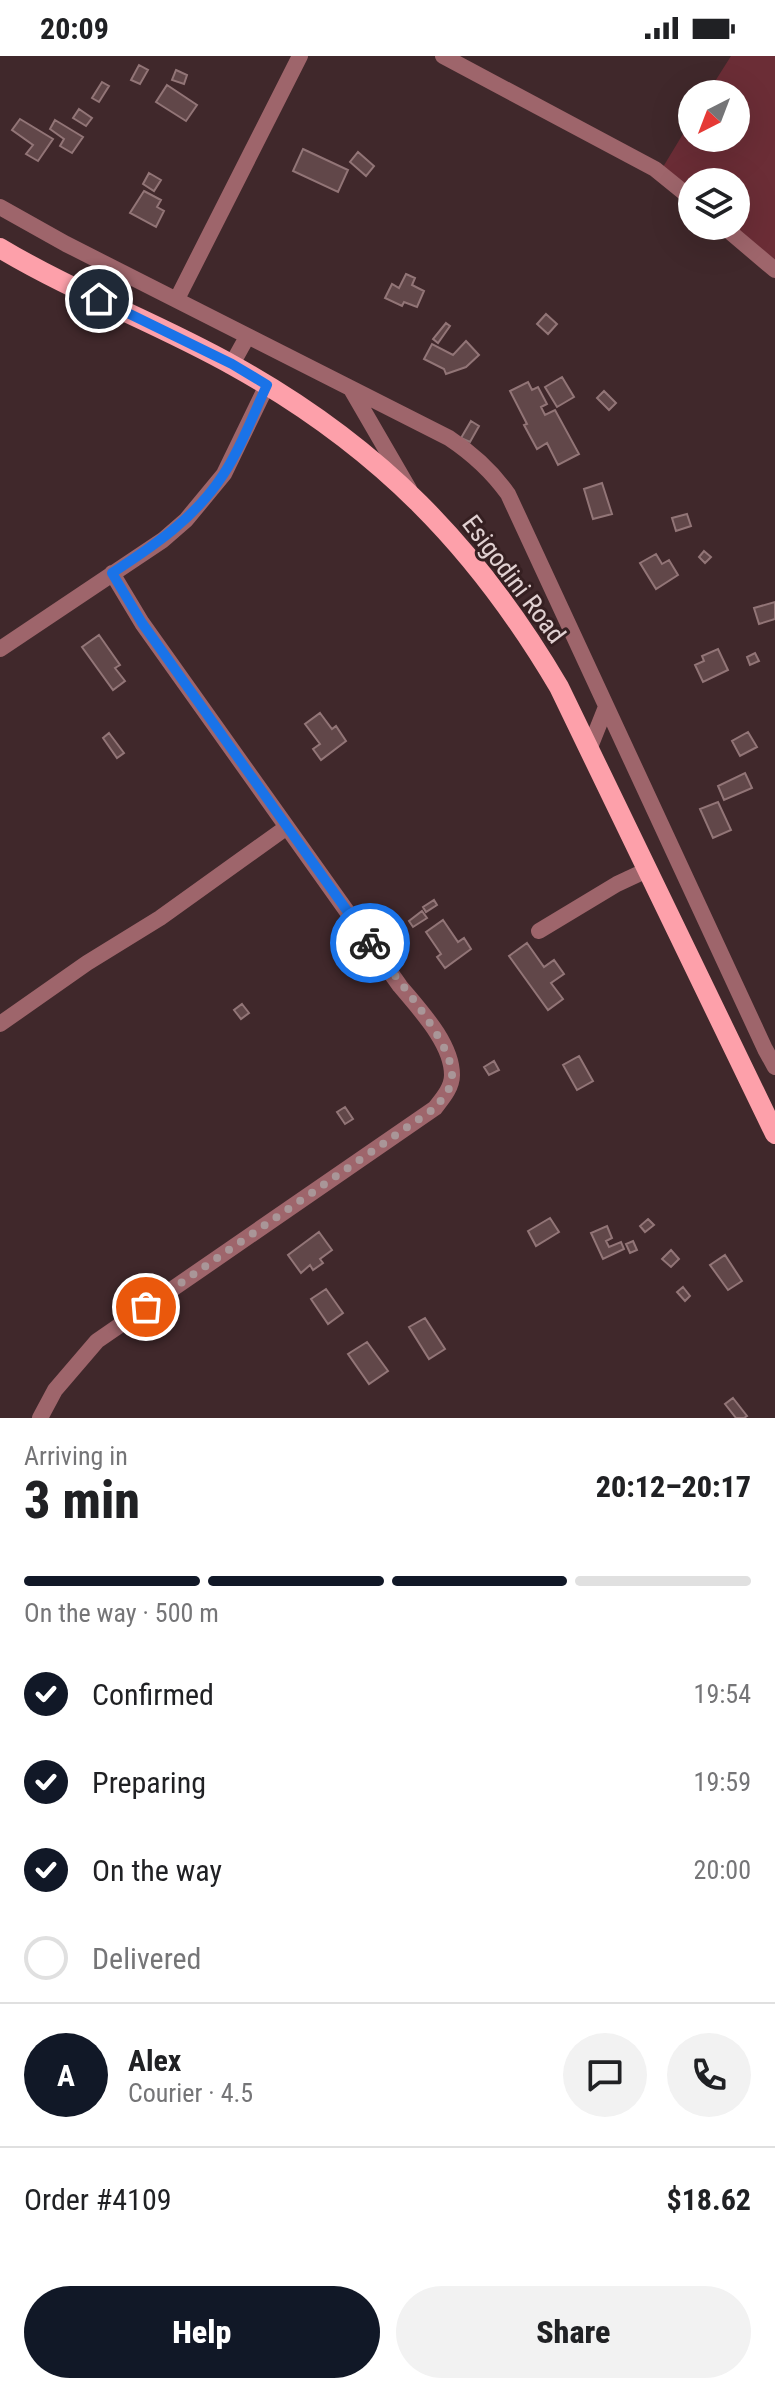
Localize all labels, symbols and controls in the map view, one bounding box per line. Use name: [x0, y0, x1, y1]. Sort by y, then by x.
text: 20:09: [40, 11, 109, 46]
north arrow: [678, 80, 750, 152]
map controls: [678, 80, 750, 240]
button: layers: [678, 168, 750, 240]
pin: [65, 265, 133, 333]
icon: home: [77, 277, 121, 321]
street label: Esigodini Road: [456, 509, 572, 649]
courier: [330, 903, 410, 983]
icon: bike: [348, 921, 392, 965]
pin: [112, 1273, 180, 1341]
icon: bag: [124, 1285, 168, 1329]
text: Arriving in: [24, 1441, 128, 1471]
text: 20:12–20:17: [596, 1469, 751, 1504]
text: 3 min: [24, 1470, 140, 1531]
text: On the way · 500 m: [24, 1598, 219, 1628]
icon: check: [24, 1672, 68, 1716]
text: Confirmed: [92, 1677, 214, 1712]
text: 19:54: [694, 1679, 751, 1709]
icon: check: [24, 1760, 68, 1804]
text: Preparing: [92, 1765, 206, 1800]
text: 19:59: [694, 1767, 751, 1797]
icon: check: [24, 1848, 68, 1892]
text: On the way: [92, 1853, 222, 1888]
text: 20:00: [694, 1855, 751, 1885]
text: Delivered: [92, 1941, 201, 1976]
button: chat: [563, 2033, 647, 2117]
button: phone: [667, 2033, 751, 2117]
text: Alex: [128, 2043, 181, 2078]
text: A: [57, 2058, 75, 2093]
text: Courier · 4.5: [128, 2078, 253, 2108]
text: Order #4109: [24, 2182, 172, 2217]
text: $18.62: [666, 2182, 751, 2217]
button: Help: [24, 2286, 380, 2378]
button: Share: [396, 2286, 751, 2378]

